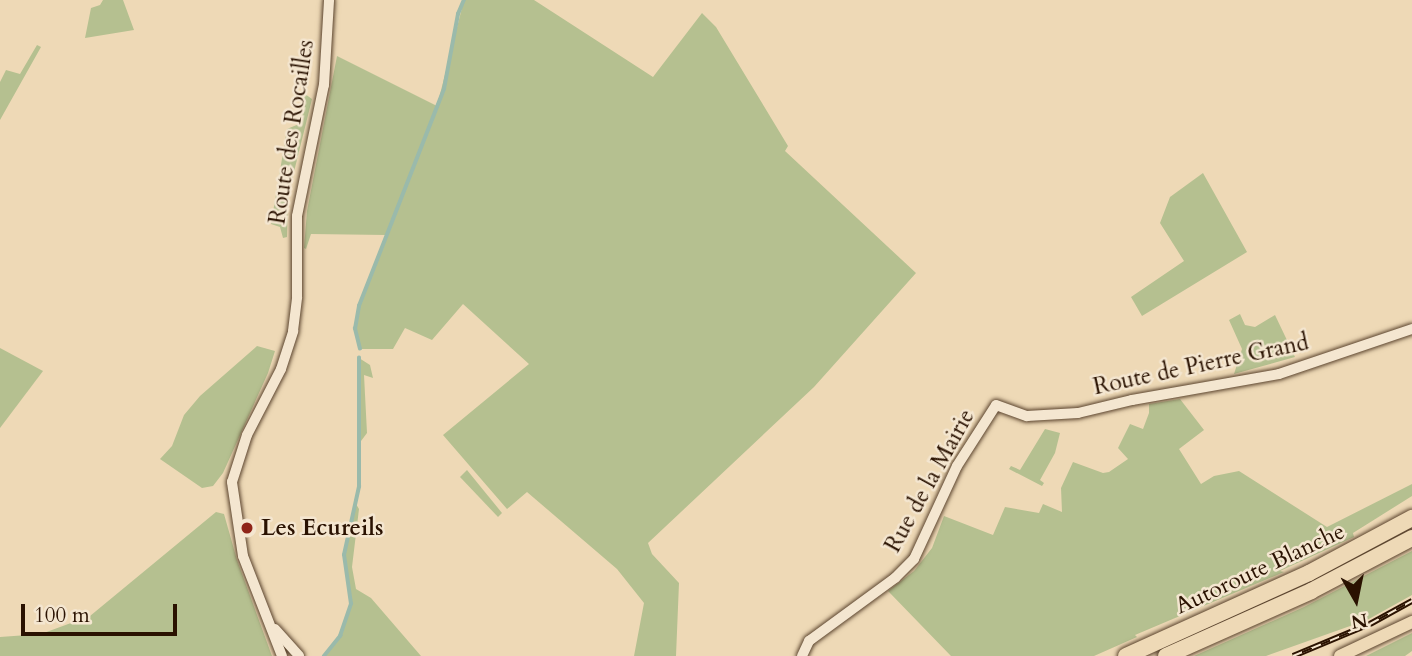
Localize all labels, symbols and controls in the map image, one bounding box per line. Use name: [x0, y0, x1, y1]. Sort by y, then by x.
street label: Route des Rocailles: [264, 38, 320, 226]
street label: Route de Pierre Grand: [1091, 329, 1311, 401]
street label: Rue de la Mairie: [879, 405, 981, 557]
place label: Les Ecureils: [261, 514, 384, 542]
street label: Autoroute Blanche: [1171, 518, 1349, 620]
marker: Les Ecureils: [239, 520, 255, 536]
north arrow: [1321, 565, 1391, 635]
scale bar: [24, 590, 180, 634]
text: 100 m: [34, 601, 90, 630]
text: N: [1349, 607, 1369, 635]

